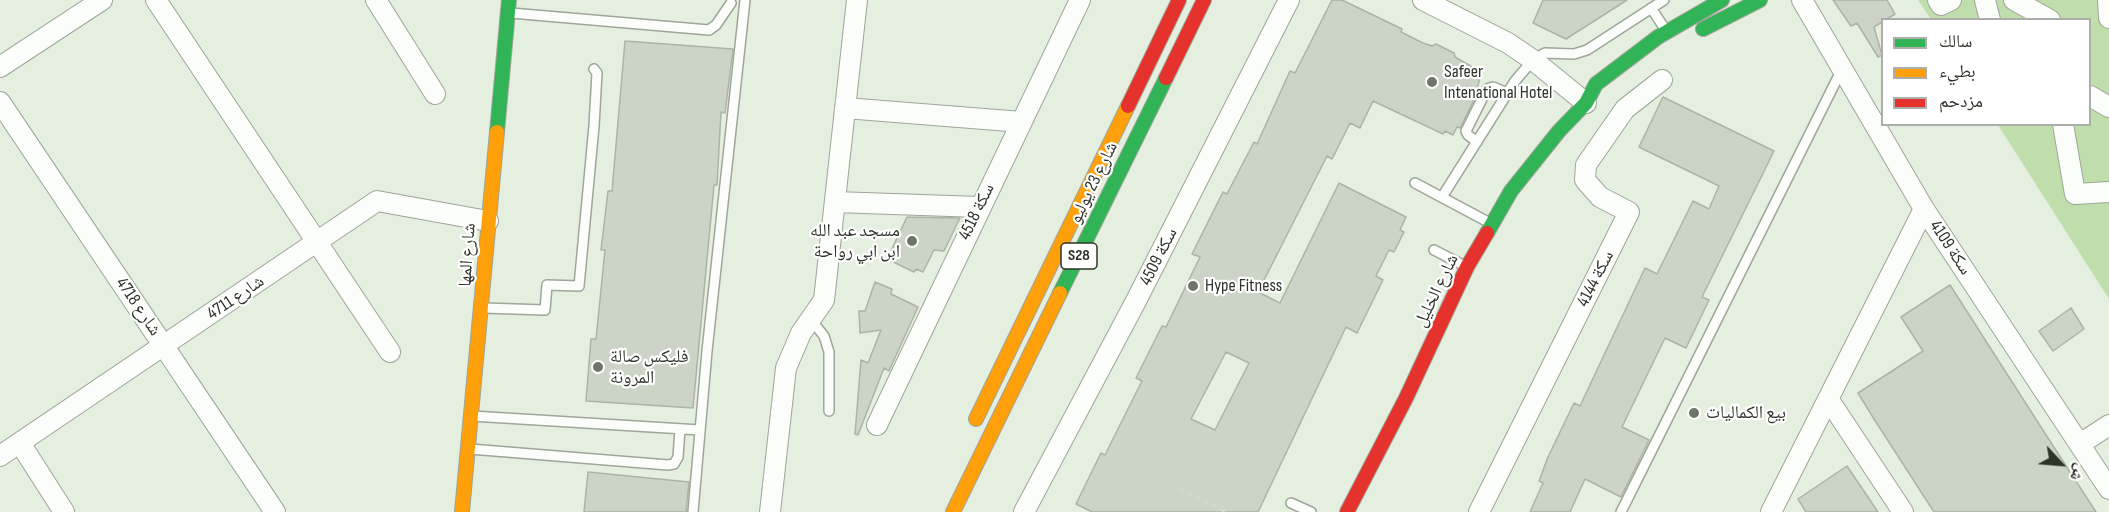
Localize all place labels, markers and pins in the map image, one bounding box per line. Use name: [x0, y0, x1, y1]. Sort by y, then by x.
place label: Safeer Intenational Hotel: [1444, 61, 1552, 104]
marker: Safeer Intenational Hotel: [1425, 75, 1439, 89]
place label: مسجد عبد الله ابن ابي رواحة: [810, 220, 900, 262]
marker: مسجد عبد الله ابن ابي رواحة: [905, 234, 919, 248]
place label: Hype Fitness: [1205, 275, 1282, 297]
marker: Hype Fitness: [1186, 279, 1200, 293]
place label: فليكس صالة المرونة: [610, 346, 689, 388]
marker: فليكس صالة المرونة: [591, 360, 605, 374]
place label: بيع الكماليات: [1706, 402, 1786, 424]
marker: بيع الكماليات: [1687, 406, 1701, 420]

